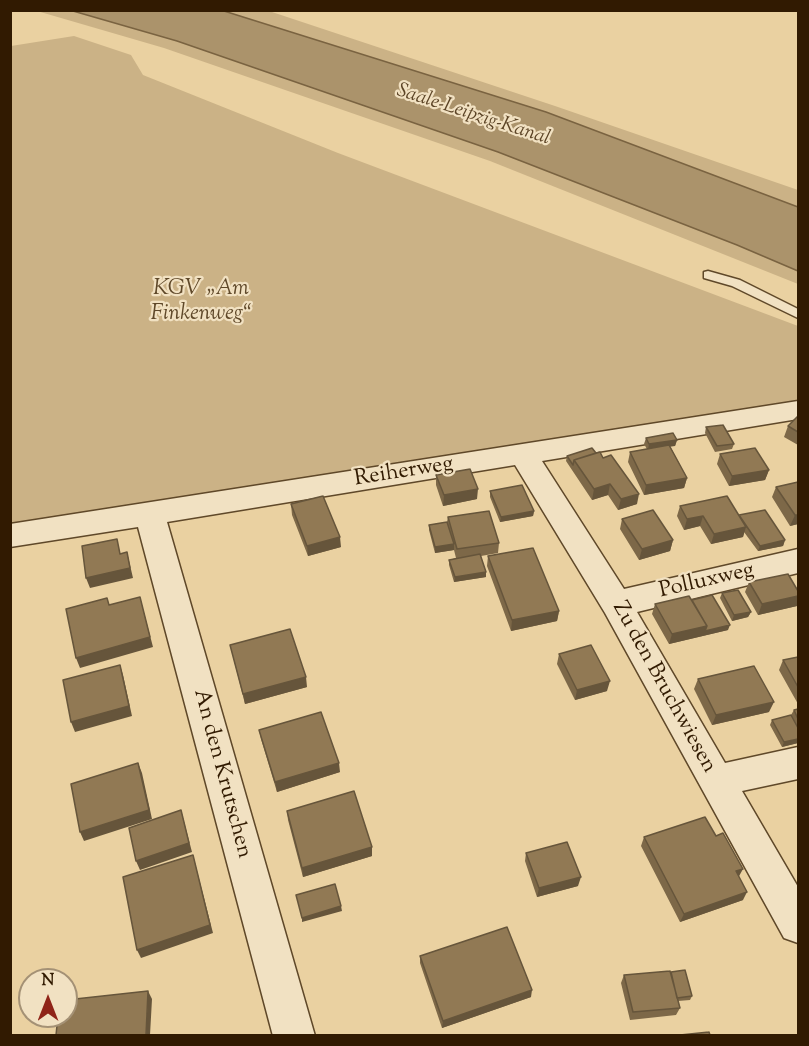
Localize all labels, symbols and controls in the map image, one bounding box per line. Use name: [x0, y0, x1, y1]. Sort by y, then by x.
water label: Saale-Leipzig-Kanal: [393, 80, 553, 152]
park label: KGV „Am Finkenweg“: [150, 277, 252, 328]
street label: Reiherweg: [353, 452, 455, 494]
street label: Polluxweg: [657, 558, 757, 606]
street label: Zu den Bruchwiesen: [605, 598, 721, 778]
street label: An den Krutschen: [186, 687, 256, 861]
north arrow: [18, 968, 78, 1028]
text: N: [42, 970, 54, 993]

